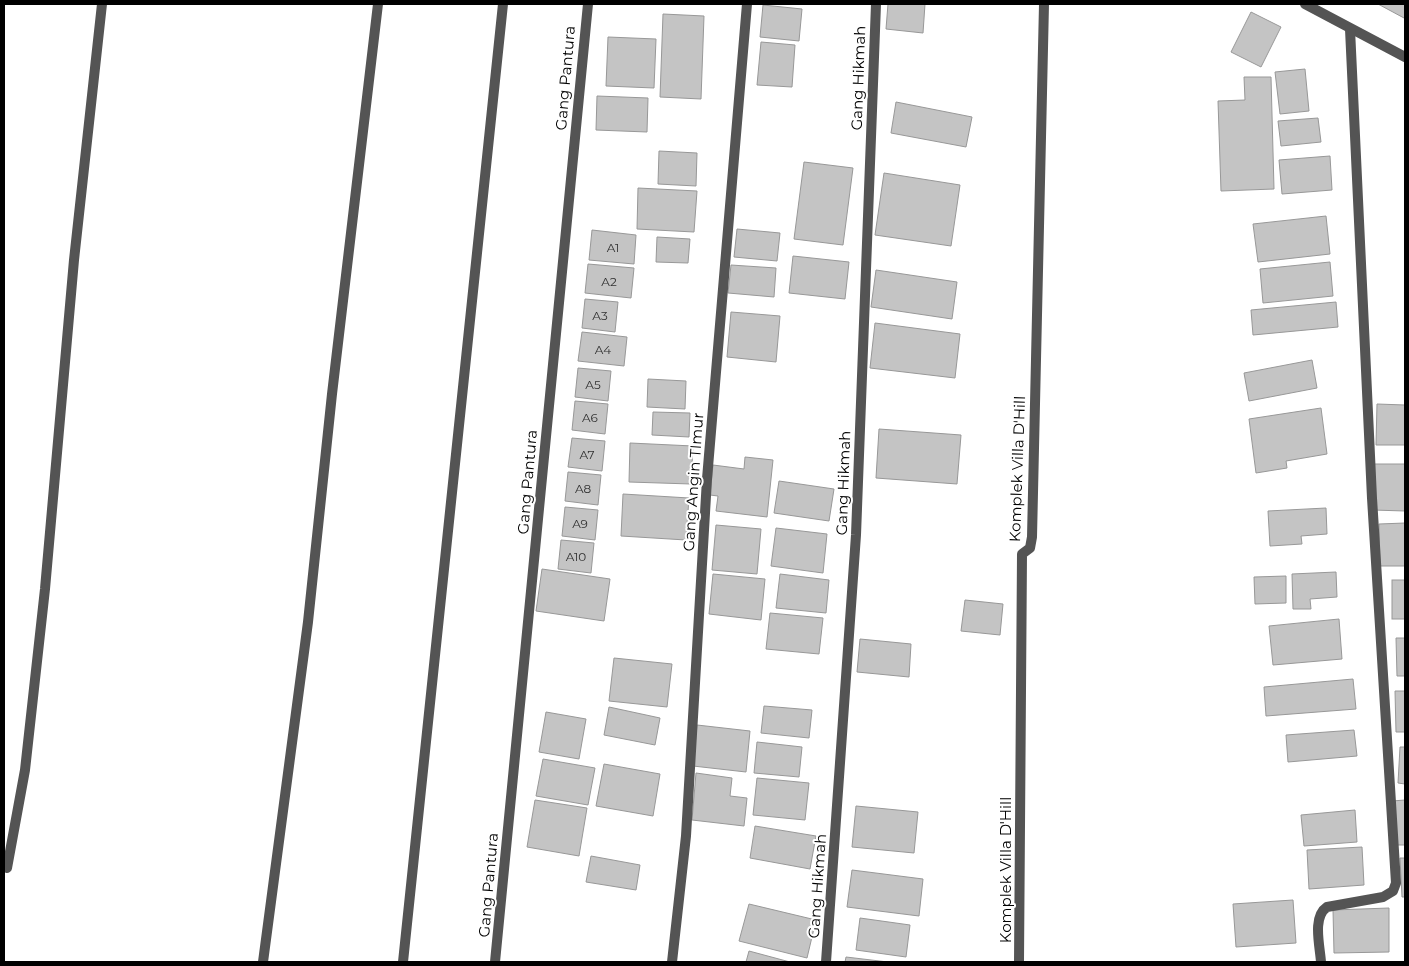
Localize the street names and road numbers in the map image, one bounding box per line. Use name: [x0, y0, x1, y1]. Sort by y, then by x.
street label: Gang Pantura: [551, 25, 579, 131]
street label: Gang Hikmah: [847, 25, 869, 131]
street label: Komplek Villa D'Hill: [1005, 396, 1029, 542]
street label: Gang Angin TImur: [679, 412, 707, 552]
street label: Gang Pantura: [513, 429, 541, 535]
street label: Gang Hikmah: [832, 430, 854, 536]
street label: Komplek Villa D'Hill: [996, 797, 1015, 943]
street label: Gang Pantura: [474, 832, 502, 938]
street label: Gang Hikmah: [804, 833, 830, 939]

